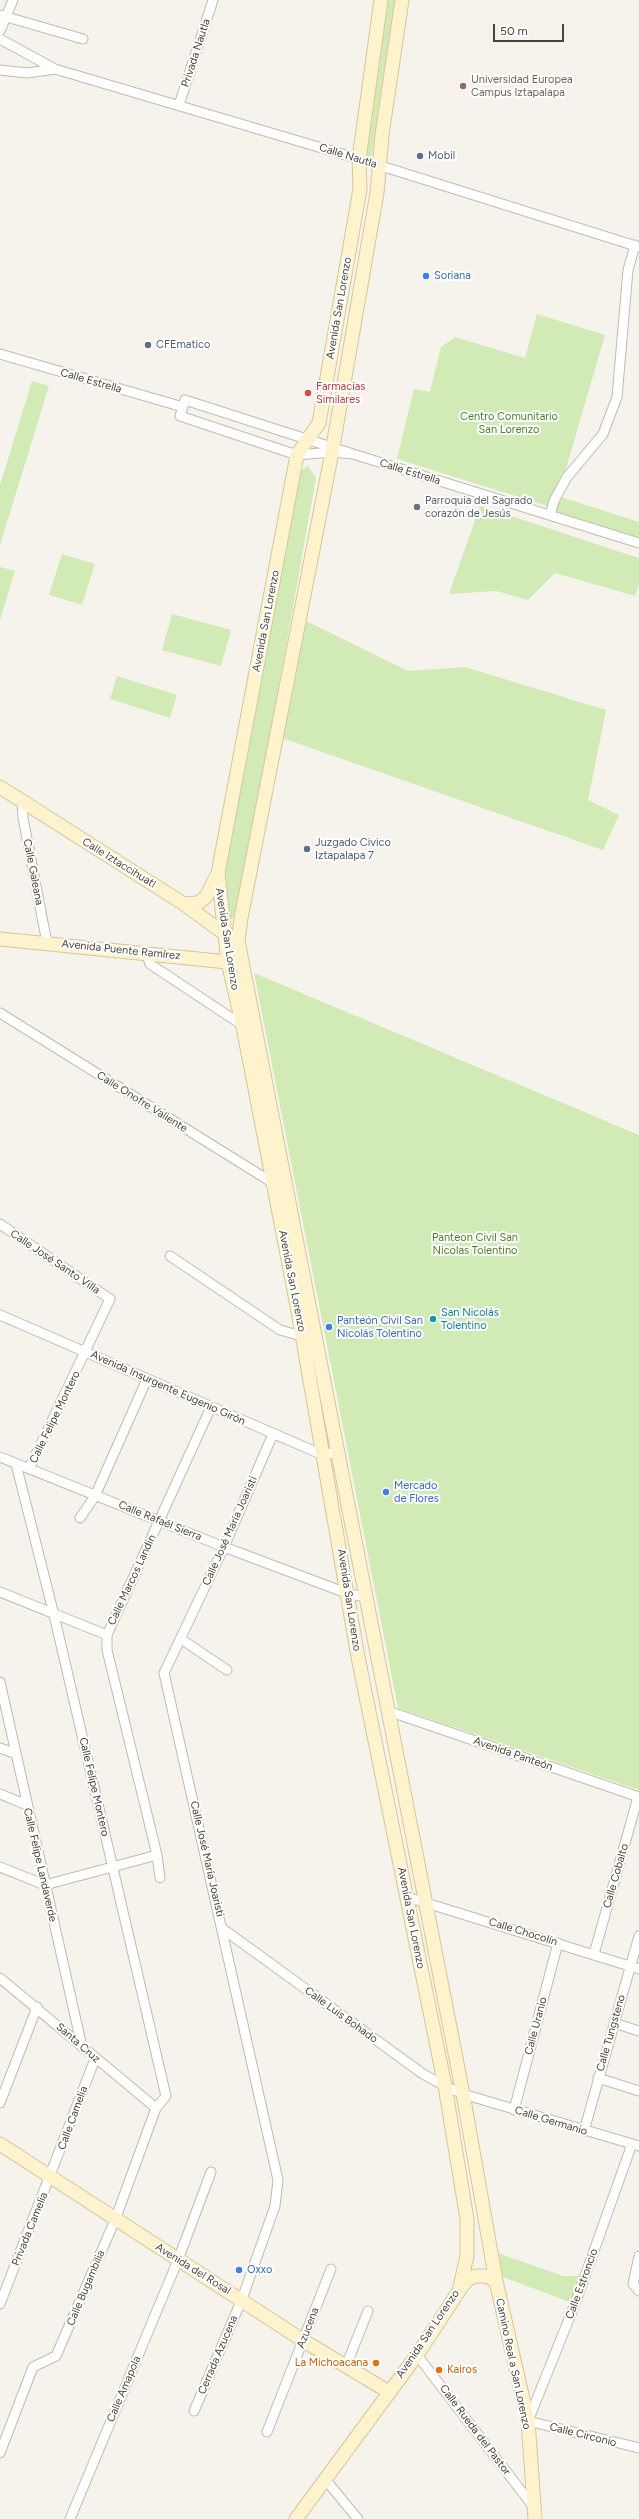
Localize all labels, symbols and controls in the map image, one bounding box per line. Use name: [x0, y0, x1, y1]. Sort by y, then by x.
scale bar: [495, 16, 566, 42]
street label: Privada Nautla: [179, 17, 213, 89]
text: 50 m: [500, 24, 528, 38]
place label: Universidad Europea Campus Iztapalapa: [471, 73, 573, 99]
marker: Universidad Europea Campus Iztapalapa: [458, 81, 468, 91]
street label: Calle Nautla: [318, 141, 378, 171]
place label: Mobil: [428, 149, 455, 163]
marker: Mobil: [415, 151, 425, 161]
street label: Avenida San Lorenzo: [324, 256, 354, 360]
place label: Soriana: [434, 269, 471, 283]
marker: Soriana: [421, 271, 431, 281]
place label: CFEmatico: [156, 338, 210, 352]
marker: CFEmatico: [143, 340, 153, 350]
street label: Calle Estrella: [59, 366, 123, 396]
place label: Farmacias Similares: [316, 380, 365, 406]
marker: Farmacias Similares: [303, 388, 313, 398]
park label: Centro Comunitario San Lorenzo: [460, 410, 558, 436]
street label: Calle Estrella: [378, 456, 442, 488]
place label: Parroquia del Sagrado corazón de Jesús: [425, 494, 533, 520]
marker: Parroquia del Sagrado corazón de Jesús: [412, 502, 422, 512]
street label: Avenida San Lorenzo: [250, 569, 282, 673]
street label: Calle Iztaccihuatl: [80, 835, 158, 891]
place label: Juzgado Civico Iztapalapa 7: [315, 836, 391, 862]
street label: Calle Galeana: [20, 838, 46, 906]
marker: Juzgado Civico Iztapalapa 7: [302, 844, 312, 854]
street label: Avenida San Lorenzo: [212, 887, 242, 991]
street label: Avenida Puente Ramírez: [61, 937, 181, 963]
street label: Calle Onofre Valiente: [94, 1069, 190, 1135]
street label: Calle José Santo Villa: [8, 1227, 102, 1297]
street label: Avenida San Lorenzo: [276, 1229, 308, 1333]
park label: Panteon Civil San Nicolas Tolentino: [432, 1231, 518, 1257]
place label: San Nicolás Tolentino: [441, 1306, 499, 1332]
place label: Panteón Civil San Nicolás Tolentino: [337, 1314, 423, 1340]
marker: San Nicolás Tolentino: [428, 1314, 438, 1324]
marker: Panteón Civil San Nicolás Tolentino: [324, 1322, 334, 1332]
street label: Avenida Insurgente Eugenio Girón: [89, 1348, 247, 1428]
street label: Calle Felipe Montero: [27, 1369, 83, 1465]
street label: Calle José María Joaristi: [200, 1474, 260, 1588]
place label: Mercado de Flores: [394, 1479, 439, 1505]
marker: Mercado de Flores: [381, 1487, 391, 1497]
street label: Calle Rafaél Sierra: [116, 1498, 204, 1544]
street label: Calle Marcos Landin: [105, 1533, 159, 1627]
street label: Avenida San Lorenzo: [334, 1548, 364, 1652]
street label: Avenida Panteón: [472, 1734, 554, 1774]
street label: Calle Felipe Montero: [76, 1736, 112, 1838]
street label: Calle José María Joaristi: [187, 1800, 227, 1918]
street label: Calle Felipe Landaverde: [20, 1807, 60, 1923]
street label: Calle Cobalto: [601, 1842, 631, 1910]
street label: Avenida San Lorenzo: [395, 1866, 427, 1970]
street label: Calle Chocolín: [487, 1915, 559, 1949]
street label: Calle Luis Bohado: [302, 1984, 380, 2046]
street label: Calle Tungsteno: [594, 1993, 628, 2073]
street label: Calle Uranio: [522, 1996, 550, 2056]
street label: Santa Cruz: [53, 2020, 103, 2066]
street label: Calle Camelia: [55, 2084, 91, 2152]
street label: Calle Germanio: [513, 2104, 589, 2138]
street label: Privada Camelia: [9, 2190, 51, 2268]
street label: Avenida del Rosal: [153, 2241, 233, 2297]
street label: Calle Estroncio: [563, 2247, 601, 2321]
street label: Calle Bugambilia: [64, 2248, 108, 2328]
place label: Oxxo: [247, 2263, 272, 2277]
marker: Oxxo: [234, 2265, 244, 2275]
street label: Avenida San Lorenzo: [394, 2287, 462, 2381]
street label: Camino Real a San Lorenzo: [493, 2297, 533, 2431]
street label: Azucena: [294, 2306, 322, 2350]
street label: Cerrada Azucena: [195, 2314, 241, 2396]
street label: Calle Amapola: [104, 2354, 144, 2424]
place label: La Michoacana: [295, 2356, 368, 2370]
marker: La Michoacana: [371, 2358, 381, 2368]
place label: Kairos: [447, 2363, 477, 2377]
marker: Kairos: [434, 2365, 444, 2375]
street label: Calle Rueda del Pastor: [437, 2382, 513, 2478]
street label: Calle Circonio: [548, 2420, 618, 2450]

